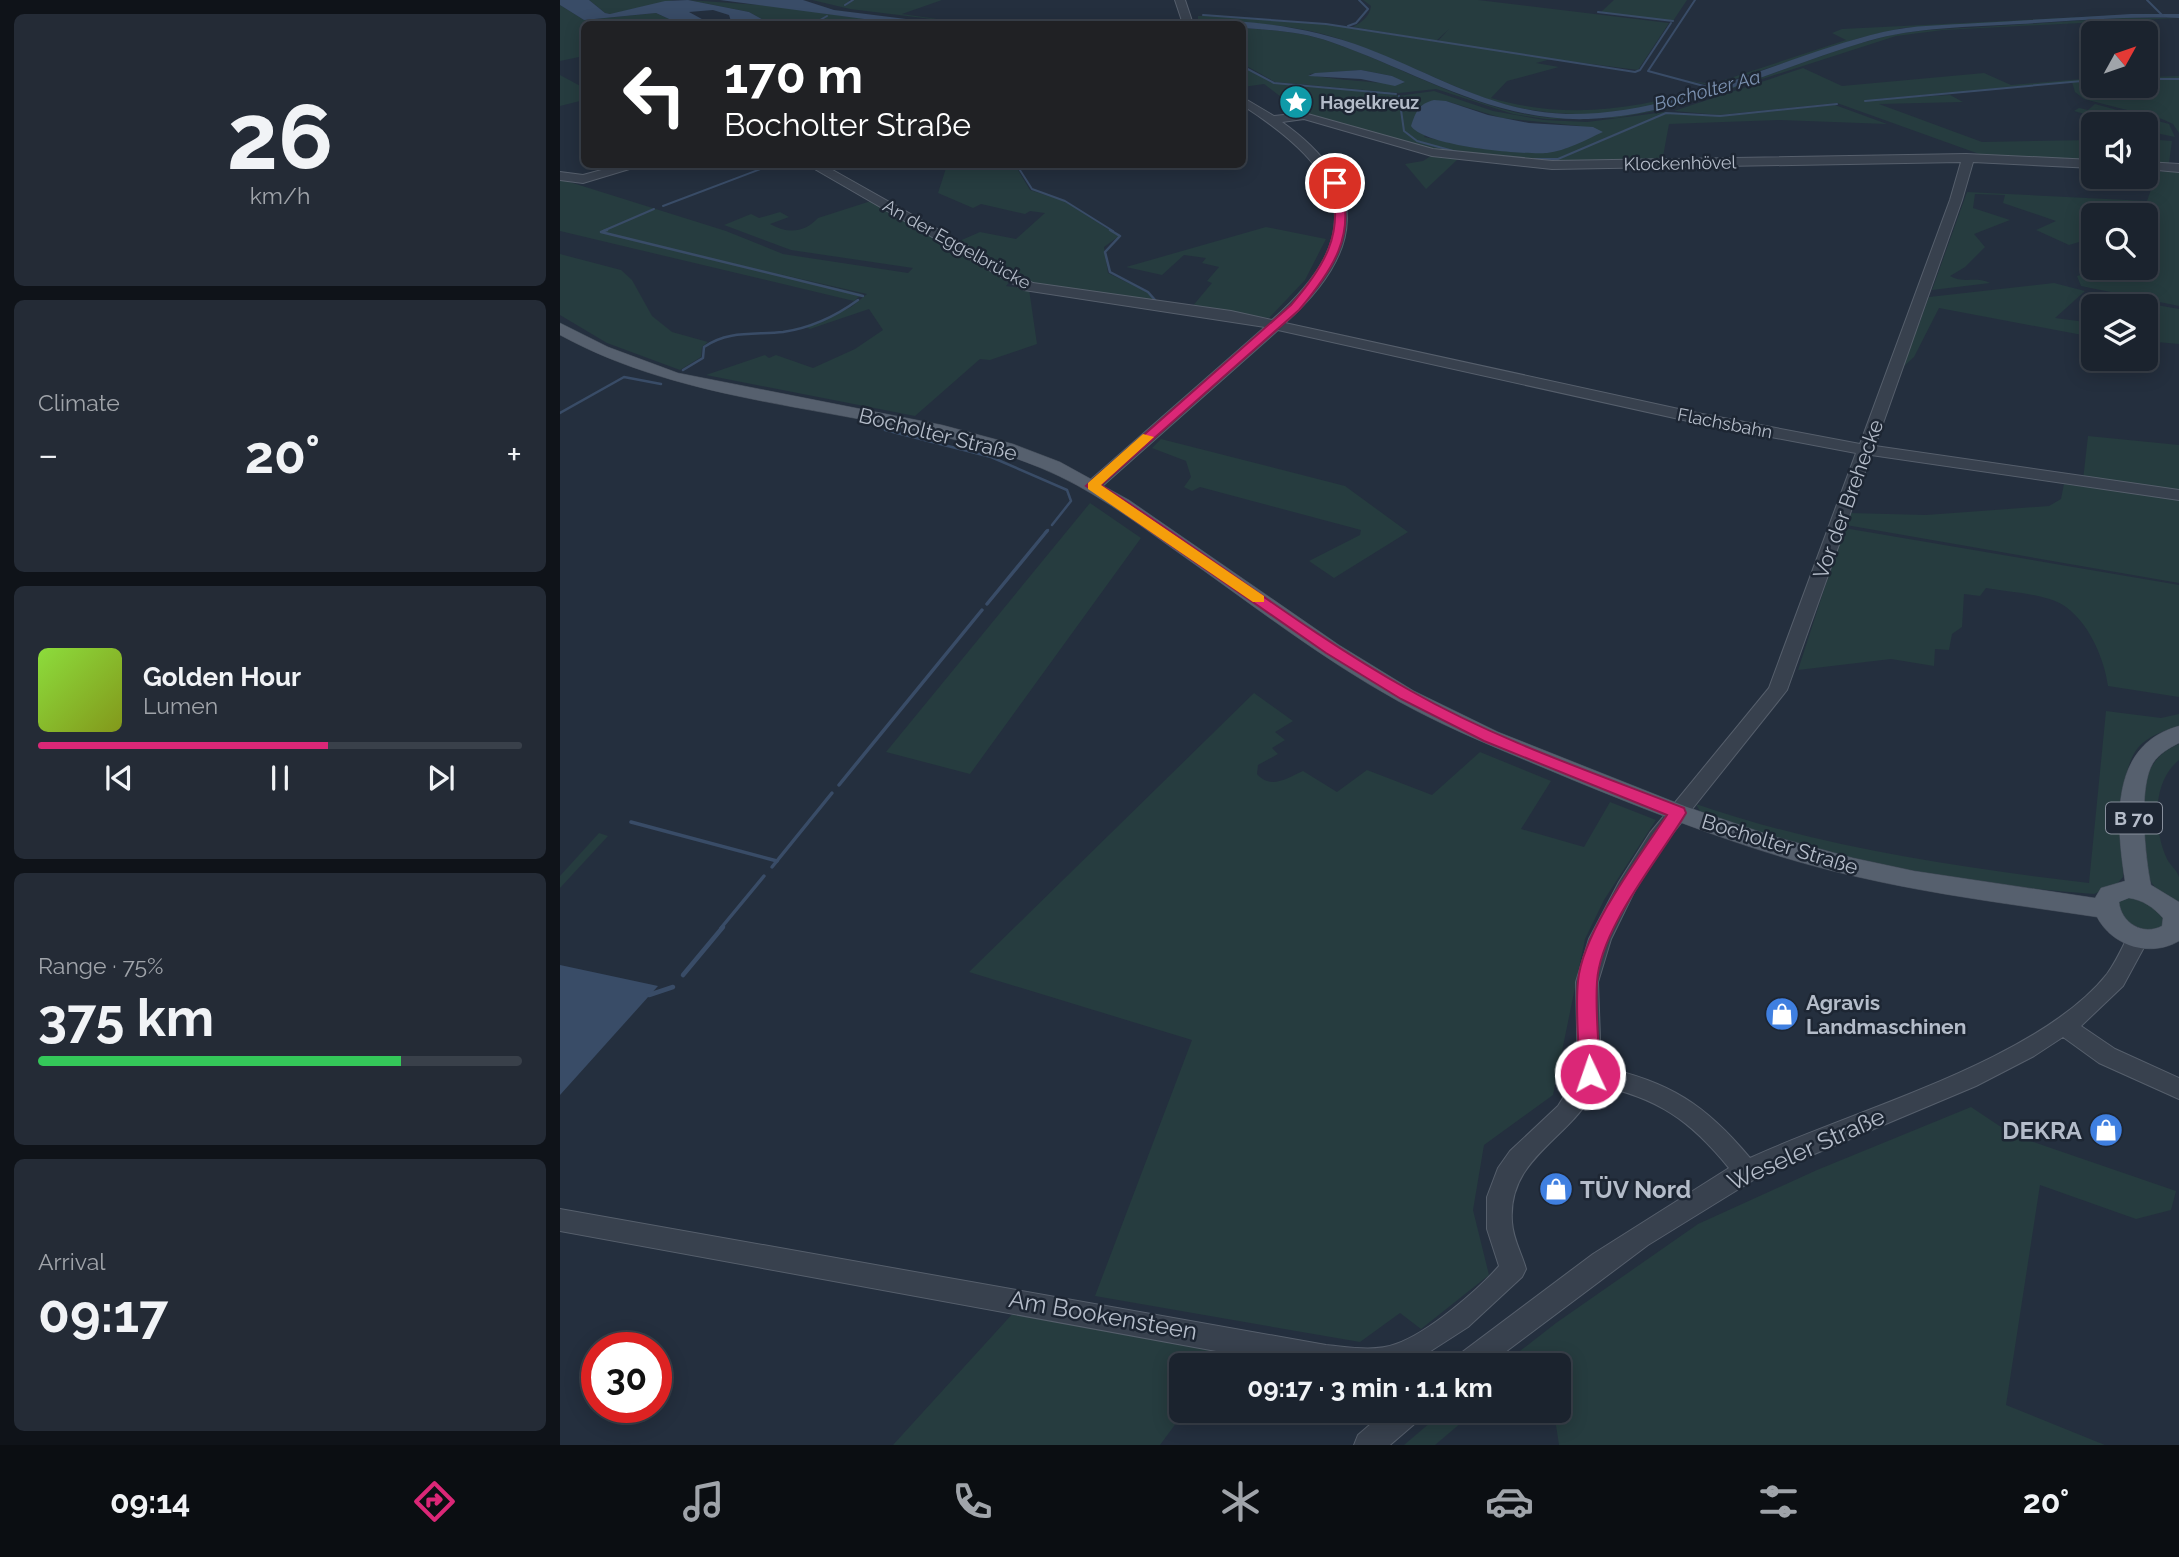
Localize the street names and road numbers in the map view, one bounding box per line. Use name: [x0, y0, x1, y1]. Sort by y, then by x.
street label: Klockenhövel: [1623, 152, 1737, 174]
street label: An der Eggelbrücke: [880, 195, 1035, 294]
street label: Bocholter Straße: [856, 402, 1020, 466]
street label: Flachsbahn: [1676, 404, 1774, 442]
street label: Vor der Brehecke: [1808, 416, 1888, 582]
road number: B 70: [2106, 803, 2162, 834]
street label: Bocholter Straße: [1699, 808, 1861, 880]
street label: Weseler Straße: [1723, 1101, 1889, 1197]
street label: Am Bookensteen: [1007, 1284, 1199, 1346]

